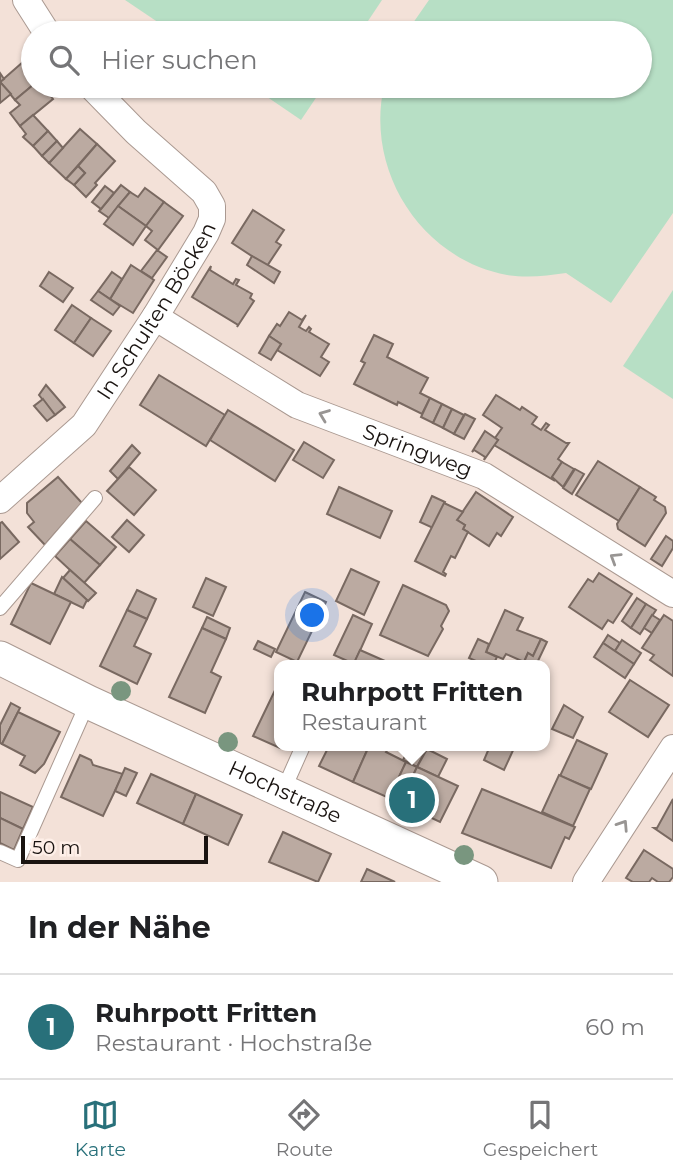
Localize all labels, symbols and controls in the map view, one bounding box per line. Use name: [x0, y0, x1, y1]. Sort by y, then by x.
search box: [21, 21, 652, 98]
icon: search: [45, 41, 83, 79]
text: Hier suchen: [101, 44, 258, 76]
street label: In Schulten Böcken: [91, 218, 221, 404]
one-way arrow: [319, 409, 331, 423]
street label: Springweg: [360, 418, 476, 482]
one-way arrow: [610, 553, 623, 566]
your location: [295, 598, 329, 632]
popup: [274, 660, 550, 751]
text: Ruhrpott Fritten: [301, 676, 523, 708]
text: Restaurant: [301, 708, 427, 736]
street label: Hochstraße: [225, 755, 346, 828]
pin: 1: [389, 774, 435, 826]
one-way arrow: [615, 819, 628, 832]
scale bar: [21, 833, 208, 865]
text: 50 m: [32, 836, 80, 859]
text: In der Nähe: [28, 909, 211, 946]
text: Ruhrpott Fritten: [95, 997, 317, 1029]
text: 1: [46, 1013, 56, 1041]
text: 60 m: [585, 1013, 645, 1041]
text: Restaurant · Hochstraße: [95, 1029, 372, 1057]
tab: Karte: [75, 1096, 126, 1161]
tab: Route: [276, 1096, 333, 1161]
tab: Gespeichert: [483, 1096, 598, 1161]

